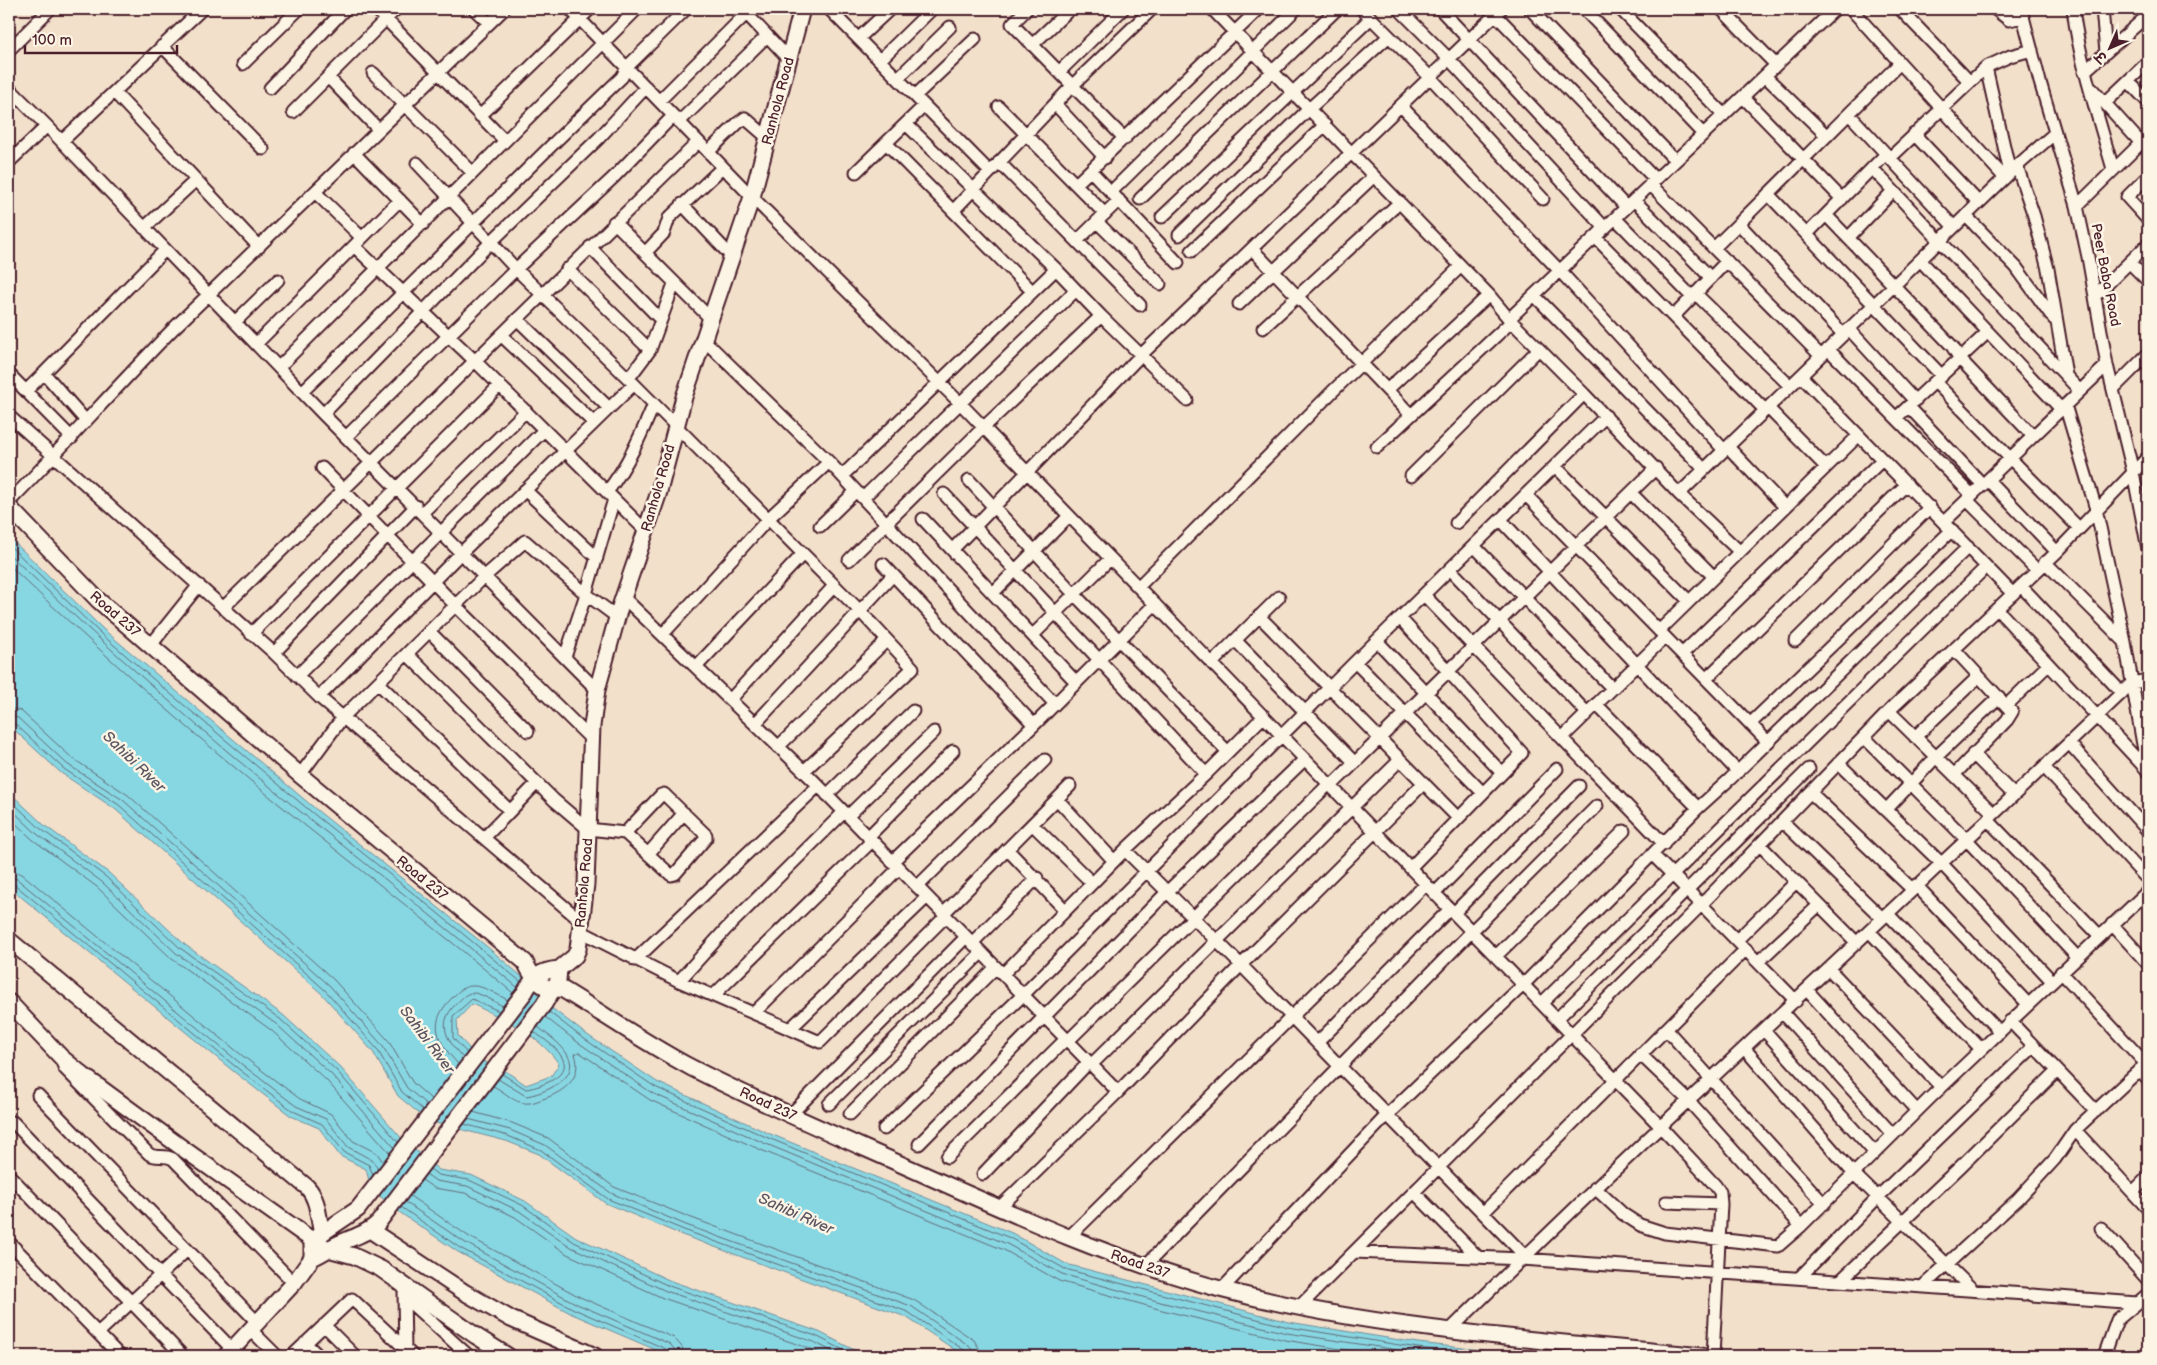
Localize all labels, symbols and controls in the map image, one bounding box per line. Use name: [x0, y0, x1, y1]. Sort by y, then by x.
scale bar: [25, 22, 178, 54]
north arrow: [2084, 22, 2134, 72]
text: 100 m: [32, 31, 72, 50]
text: उ: [2091, 46, 2112, 68]
street label: Ranhola Road: [758, 55, 798, 147]
street label: Peer Baba Road: [2088, 222, 2124, 328]
street label: Ranhola Road: [637, 442, 679, 534]
street label: Road 237: [86, 588, 144, 641]
water label: Sahibi River: [99, 727, 171, 798]
street label: Ranhola Road: [572, 837, 596, 929]
street label: Road 237: [393, 852, 451, 904]
water label: Sahibi River: [395, 1002, 460, 1079]
street label: Road 237: [737, 1083, 799, 1125]
water label: Sahibi River: [755, 1189, 838, 1240]
street label: Road 237: [1108, 1246, 1172, 1282]

